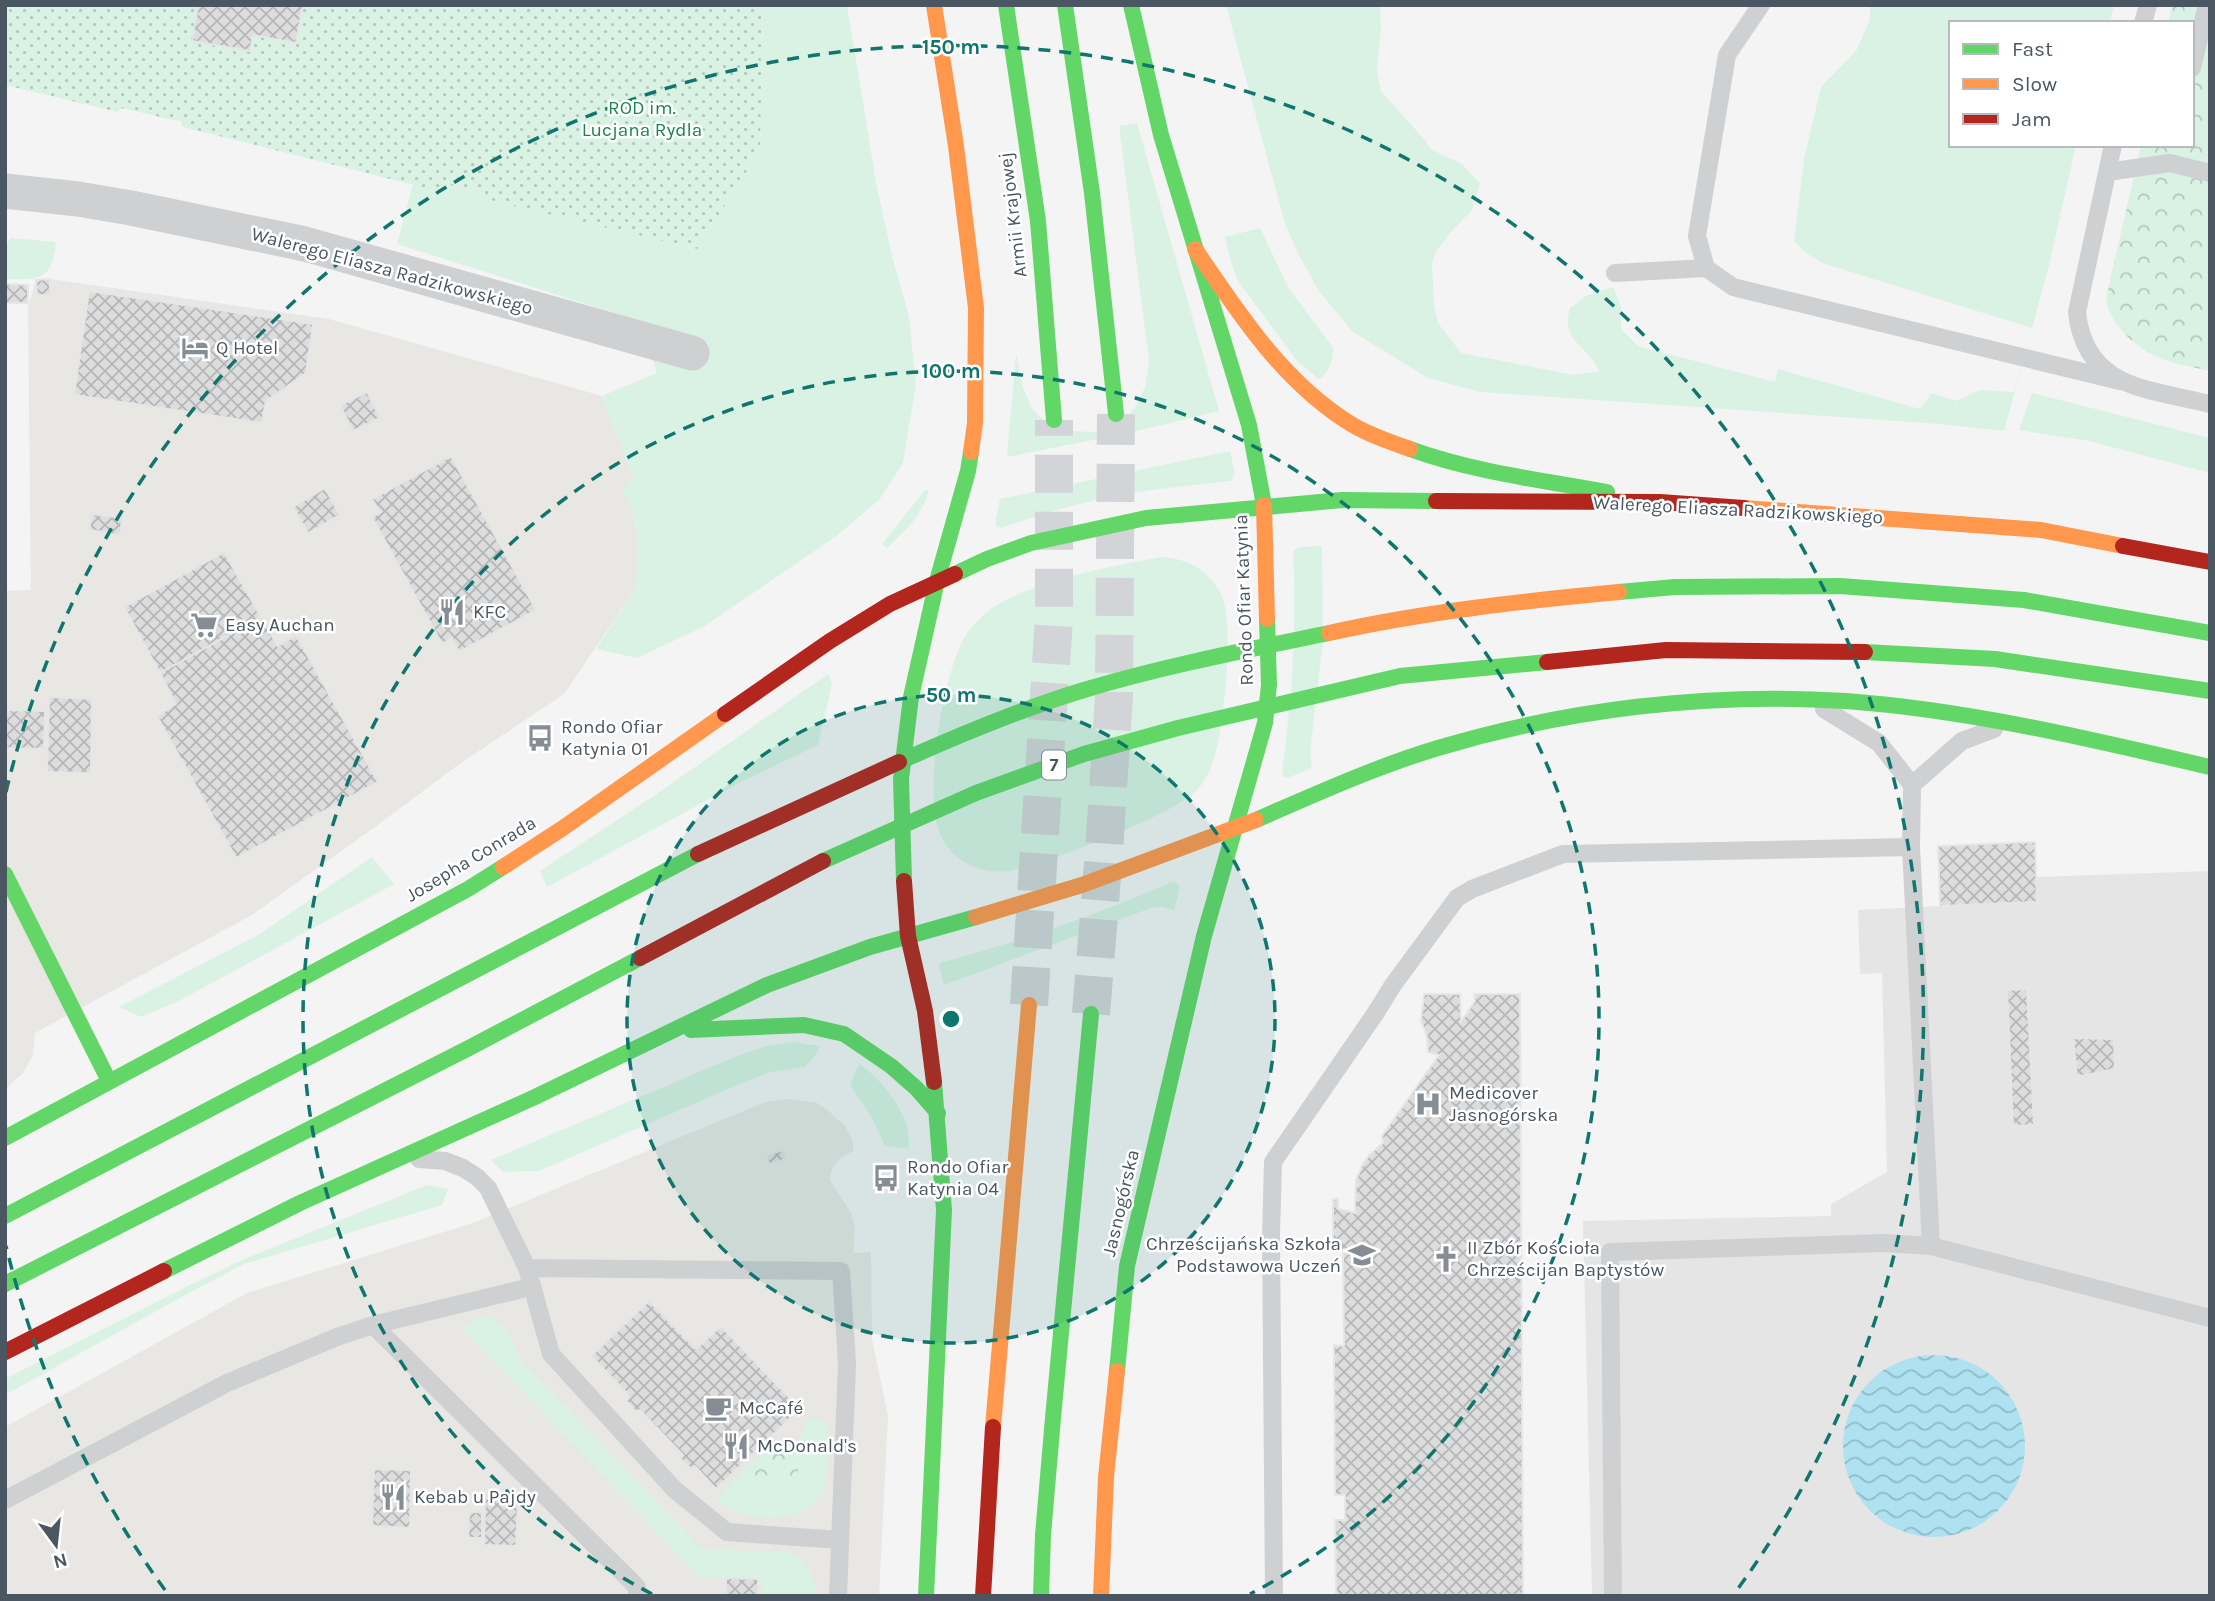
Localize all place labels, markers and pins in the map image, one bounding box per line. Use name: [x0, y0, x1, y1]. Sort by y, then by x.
hotel icon: Q Hotel: [180, 333, 210, 363]
place label: Q Hotel: [216, 337, 278, 359]
restaurant icon: KFC: [437, 597, 467, 627]
place label: KFC: [473, 601, 506, 623]
supermarket icon: Easy Auchan: [189, 610, 219, 640]
place label: Easy Auchan: [225, 614, 335, 636]
place label: Rondo Ofiar Katynia 01: [561, 716, 663, 760]
bus stop icon: Rondo Ofiar Katynia 01: [525, 723, 555, 753]
centre of rings: [939, 1007, 963, 1031]
place label: Medicover Jasnogórska: [1449, 1082, 1558, 1126]
hospital icon: Medicover Jasnogórska: [1413, 1089, 1443, 1119]
place label: Rondo Ofiar Katynia 04: [907, 1156, 1009, 1200]
bus stop icon: Rondo Ofiar Katynia 04: [871, 1163, 901, 1193]
place label: Chrześcijańska Szkoła Podstawowa Uczeń: [1146, 1233, 1341, 1277]
place label: II Zbór Kościoła Chrześcijan Baptystów: [1467, 1237, 1664, 1281]
school or university icon: Chrześcijańska Szkoła Podstawowa Uczeń: [1347, 1240, 1377, 1270]
church icon: II Zbór Kościoła Chrześcijan Baptystów: [1431, 1244, 1461, 1274]
cafe icon: McCafé: [703, 1393, 733, 1423]
place label: McCafé: [739, 1397, 803, 1419]
restaurant icon: McDonald's: [721, 1431, 751, 1461]
place label: McDonald's: [757, 1435, 857, 1457]
restaurant icon: Kebab u Pajdy: [378, 1482, 408, 1512]
place label: Kebab u Pajdy: [414, 1486, 536, 1508]

